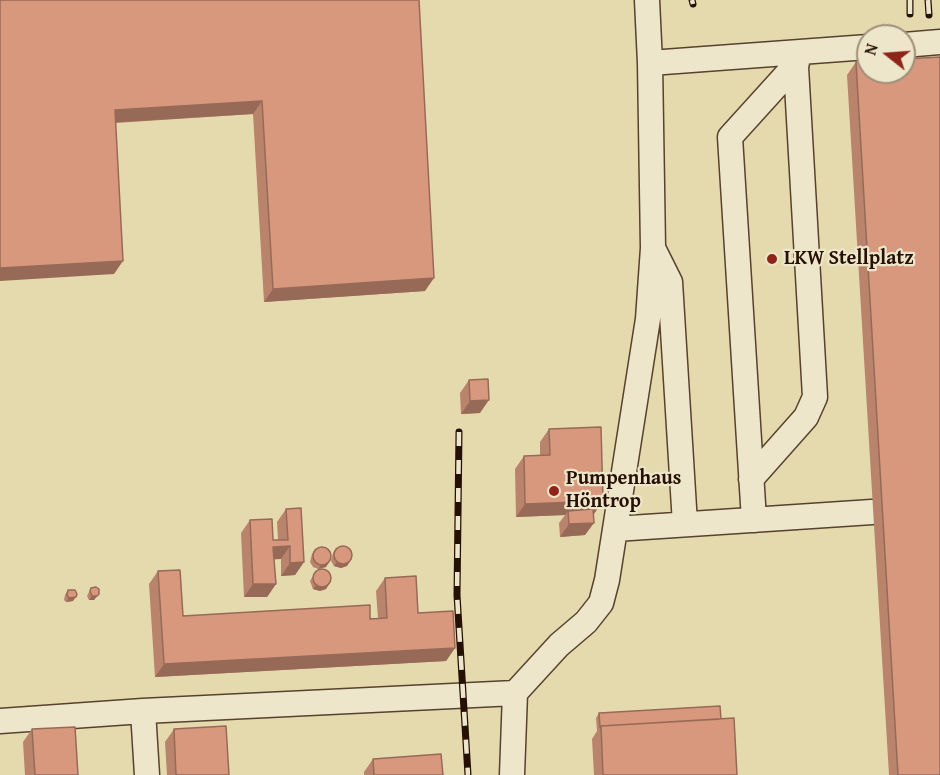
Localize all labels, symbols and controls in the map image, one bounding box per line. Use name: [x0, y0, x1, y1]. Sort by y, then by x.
north arrow: [856, 24, 916, 84]
text: N: [858, 41, 884, 58]
place label: LKW Stellplatz: [784, 247, 914, 271]
marker: LKW Stellplatz: [765, 252, 779, 266]
place label: Pumpenhaus Höntrop: [566, 467, 681, 514]
marker: Pumpenhaus Höntrop: [547, 484, 561, 498]

